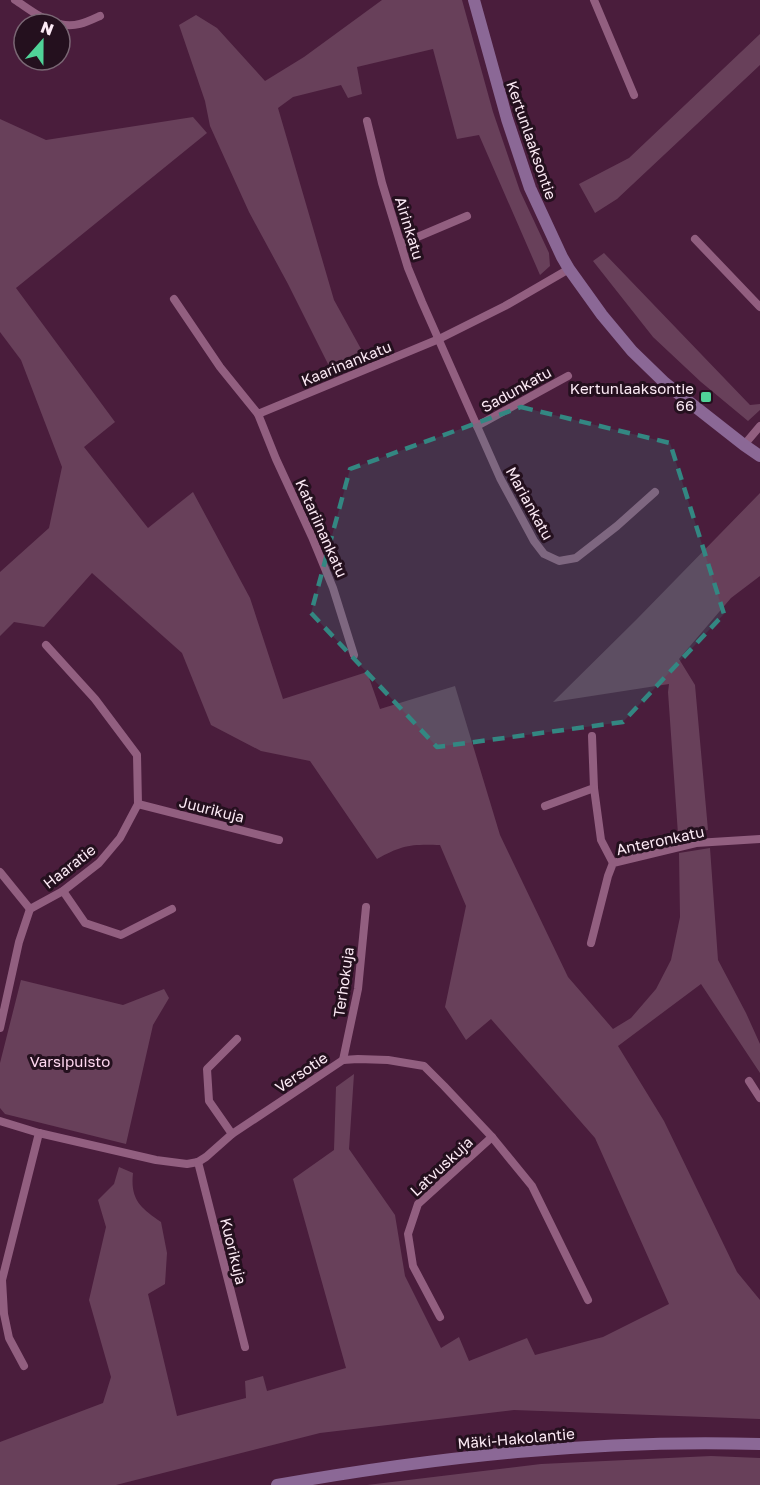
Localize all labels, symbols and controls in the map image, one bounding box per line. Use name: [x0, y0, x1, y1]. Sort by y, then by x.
north arrow: [12, 12, 72, 72]
text: N: [38, 16, 57, 40]
street label: Kertunlaaksontie: [503, 78, 561, 202]
street label: Airinkatu: [392, 194, 428, 262]
street label: Kaarinankatu: [298, 337, 394, 389]
street label: Sadunkatu: [478, 362, 554, 416]
place label: Kertunlaaksontie 66: [570, 379, 694, 414]
marker: Kertunlaaksontie 66: [699, 390, 713, 404]
street label: Mariankatu: [503, 463, 557, 543]
street label: Katariinankatu: [292, 476, 352, 580]
street label: Juurikuja: [178, 792, 246, 826]
street label: Anteronkatu: [614, 822, 706, 858]
street label: Haaratie: [39, 840, 99, 892]
street label: Terhokuja: [329, 946, 357, 1018]
street label: Versotie: [271, 1048, 331, 1096]
park label: Varsipuisto: [30, 1052, 110, 1070]
street label: Latvuskuja: [406, 1133, 476, 1199]
street label: Kuorikuja: [217, 1216, 251, 1286]
street label: Mäki-Hakolantie: [457, 1424, 576, 1452]

